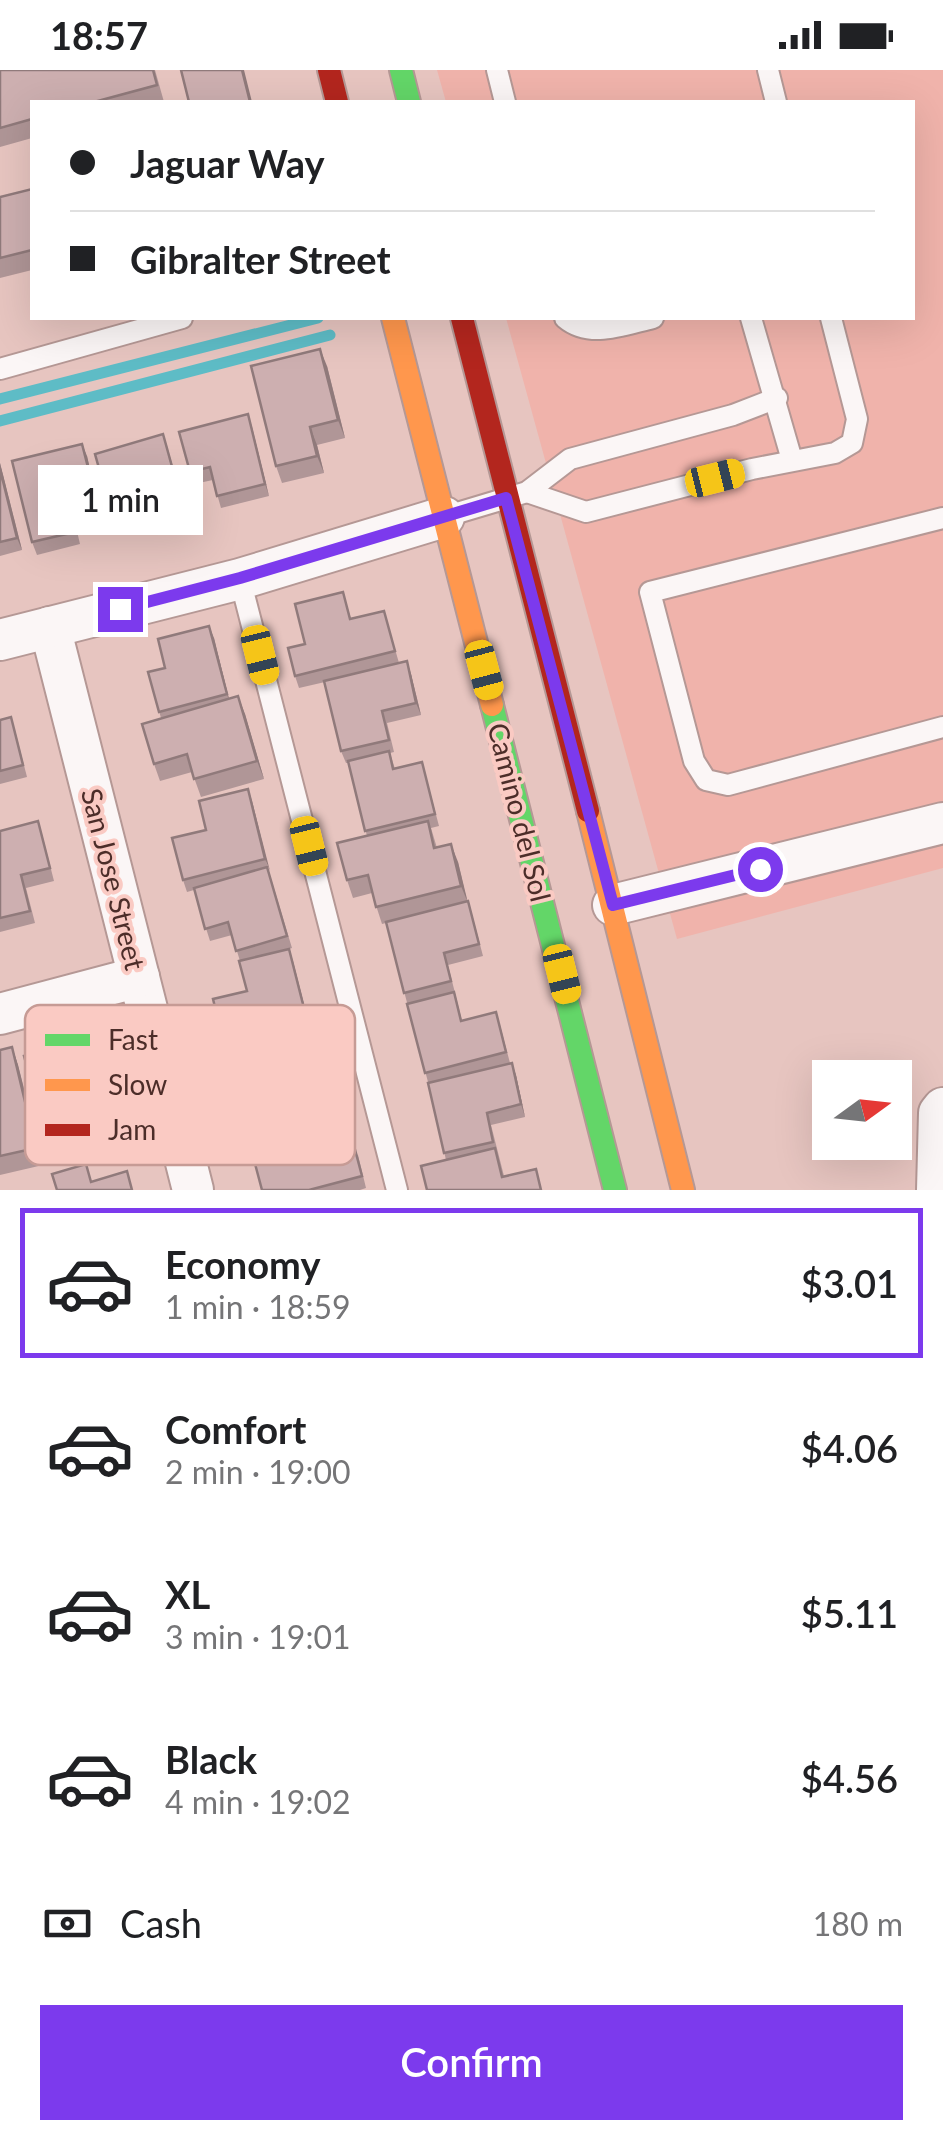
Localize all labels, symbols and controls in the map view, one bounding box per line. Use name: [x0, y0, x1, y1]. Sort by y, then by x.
text: 18:57: [50, 12, 148, 58]
text: Jaguar Way: [130, 140, 324, 186]
text: Gibralter Street: [130, 236, 391, 282]
car: [682, 456, 748, 500]
callout: 1 min: [38, 464, 202, 534]
text: 1 min: [81, 480, 160, 519]
route end: [98, 587, 143, 632]
car: [238, 622, 282, 688]
car: [462, 637, 506, 703]
street label: Camino del Sol: [481, 719, 559, 905]
street label: San Jose Street: [75, 785, 153, 973]
car: [287, 813, 331, 879]
route start: [738, 847, 783, 892]
car: [540, 941, 584, 1007]
legend: [25, 1005, 355, 1165]
text: Fast: [108, 1022, 158, 1056]
north arrow: [812, 1060, 912, 1160]
map controls: [812, 1060, 912, 1160]
text: Slow: [108, 1067, 167, 1101]
text: Jam: [108, 1112, 156, 1146]
icon: car: [45, 1238, 135, 1328]
text: Economy: [165, 1241, 320, 1287]
text: $3.01: [801, 1260, 898, 1306]
text: 1 min · 18:59: [165, 1287, 351, 1326]
icon: car: [45, 1403, 135, 1493]
text: Comfort: [165, 1406, 306, 1452]
text: $4.06: [801, 1425, 898, 1471]
text: 2 min · 19:00: [165, 1452, 351, 1491]
icon: car: [45, 1568, 135, 1658]
text: XL: [165, 1571, 210, 1617]
text: $5.11: [801, 1590, 898, 1636]
text: 3 min · 19:01: [165, 1617, 351, 1656]
icon: car: [45, 1733, 135, 1823]
text: Black: [165, 1736, 257, 1782]
text: $4.56: [801, 1755, 898, 1801]
text: 4 min · 19:02: [165, 1782, 351, 1821]
icon: cash: [40, 1896, 95, 1951]
text: Cash: [120, 1900, 202, 1946]
text: 180 m: [813, 1904, 903, 1943]
button: Confirm: [40, 2005, 903, 2120]

